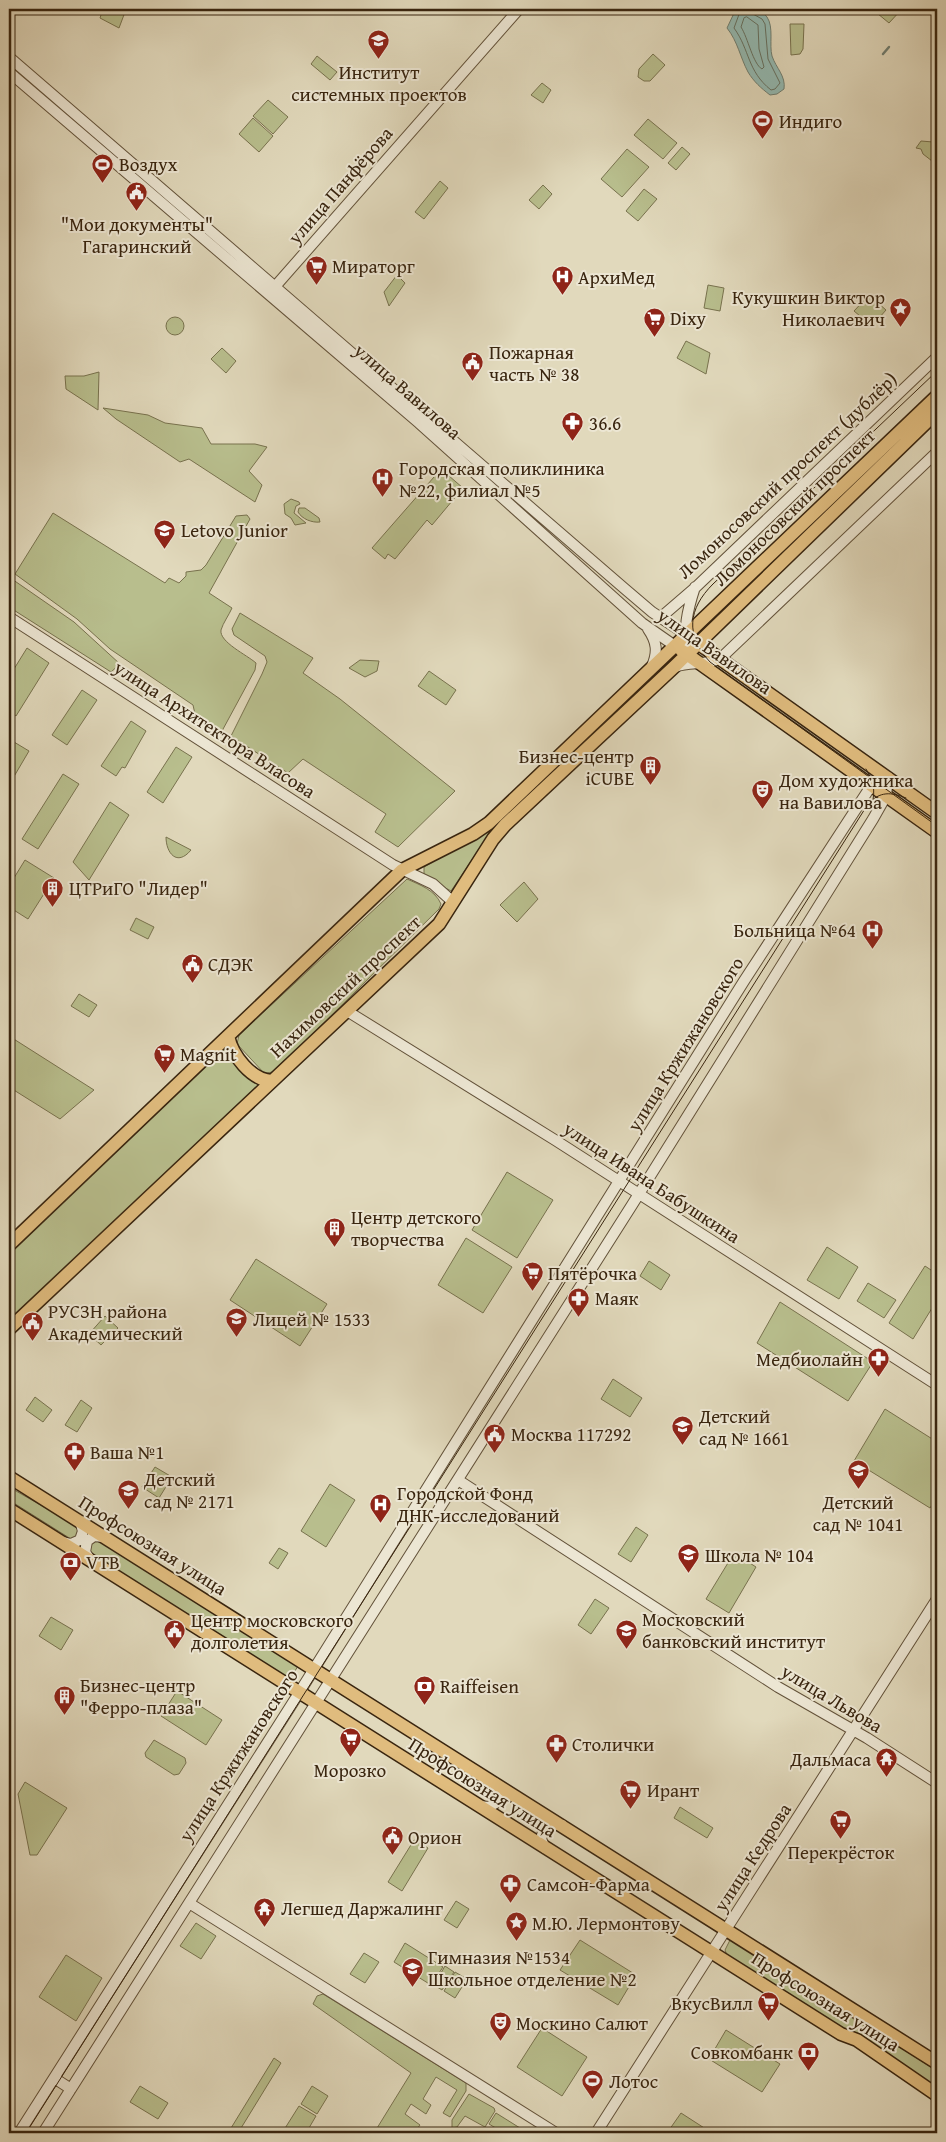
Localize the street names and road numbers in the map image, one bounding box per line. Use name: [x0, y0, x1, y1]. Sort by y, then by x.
street label: улица Панфёрова: [280, 120, 399, 251]
street label: улица Вавилова: [347, 336, 468, 446]
street label: Ломоносовский проспект (дублёр): [672, 367, 902, 583]
street label: Ломоносовский проспект: [708, 424, 880, 590]
street label: улица Вавилова: [651, 600, 778, 701]
street label: улица Архитектора Власова: [108, 653, 321, 805]
street label: Нахимовский проспект: [263, 908, 428, 1064]
street label: улица Кржижановского: [619, 951, 750, 1138]
street label: улица Ивана Бабушкина: [557, 1114, 746, 1250]
street label: Профсоюзная улица: [73, 1488, 233, 1602]
street label: улица Львова: [775, 1656, 888, 1739]
street label: улица Кржижановского: [171, 1663, 305, 1848]
street label: Профсоюзная улица: [403, 1730, 563, 1844]
street label: улица Кедрова: [706, 1797, 798, 1918]
street label: Профсоюзная улица: [746, 1944, 906, 2058]

